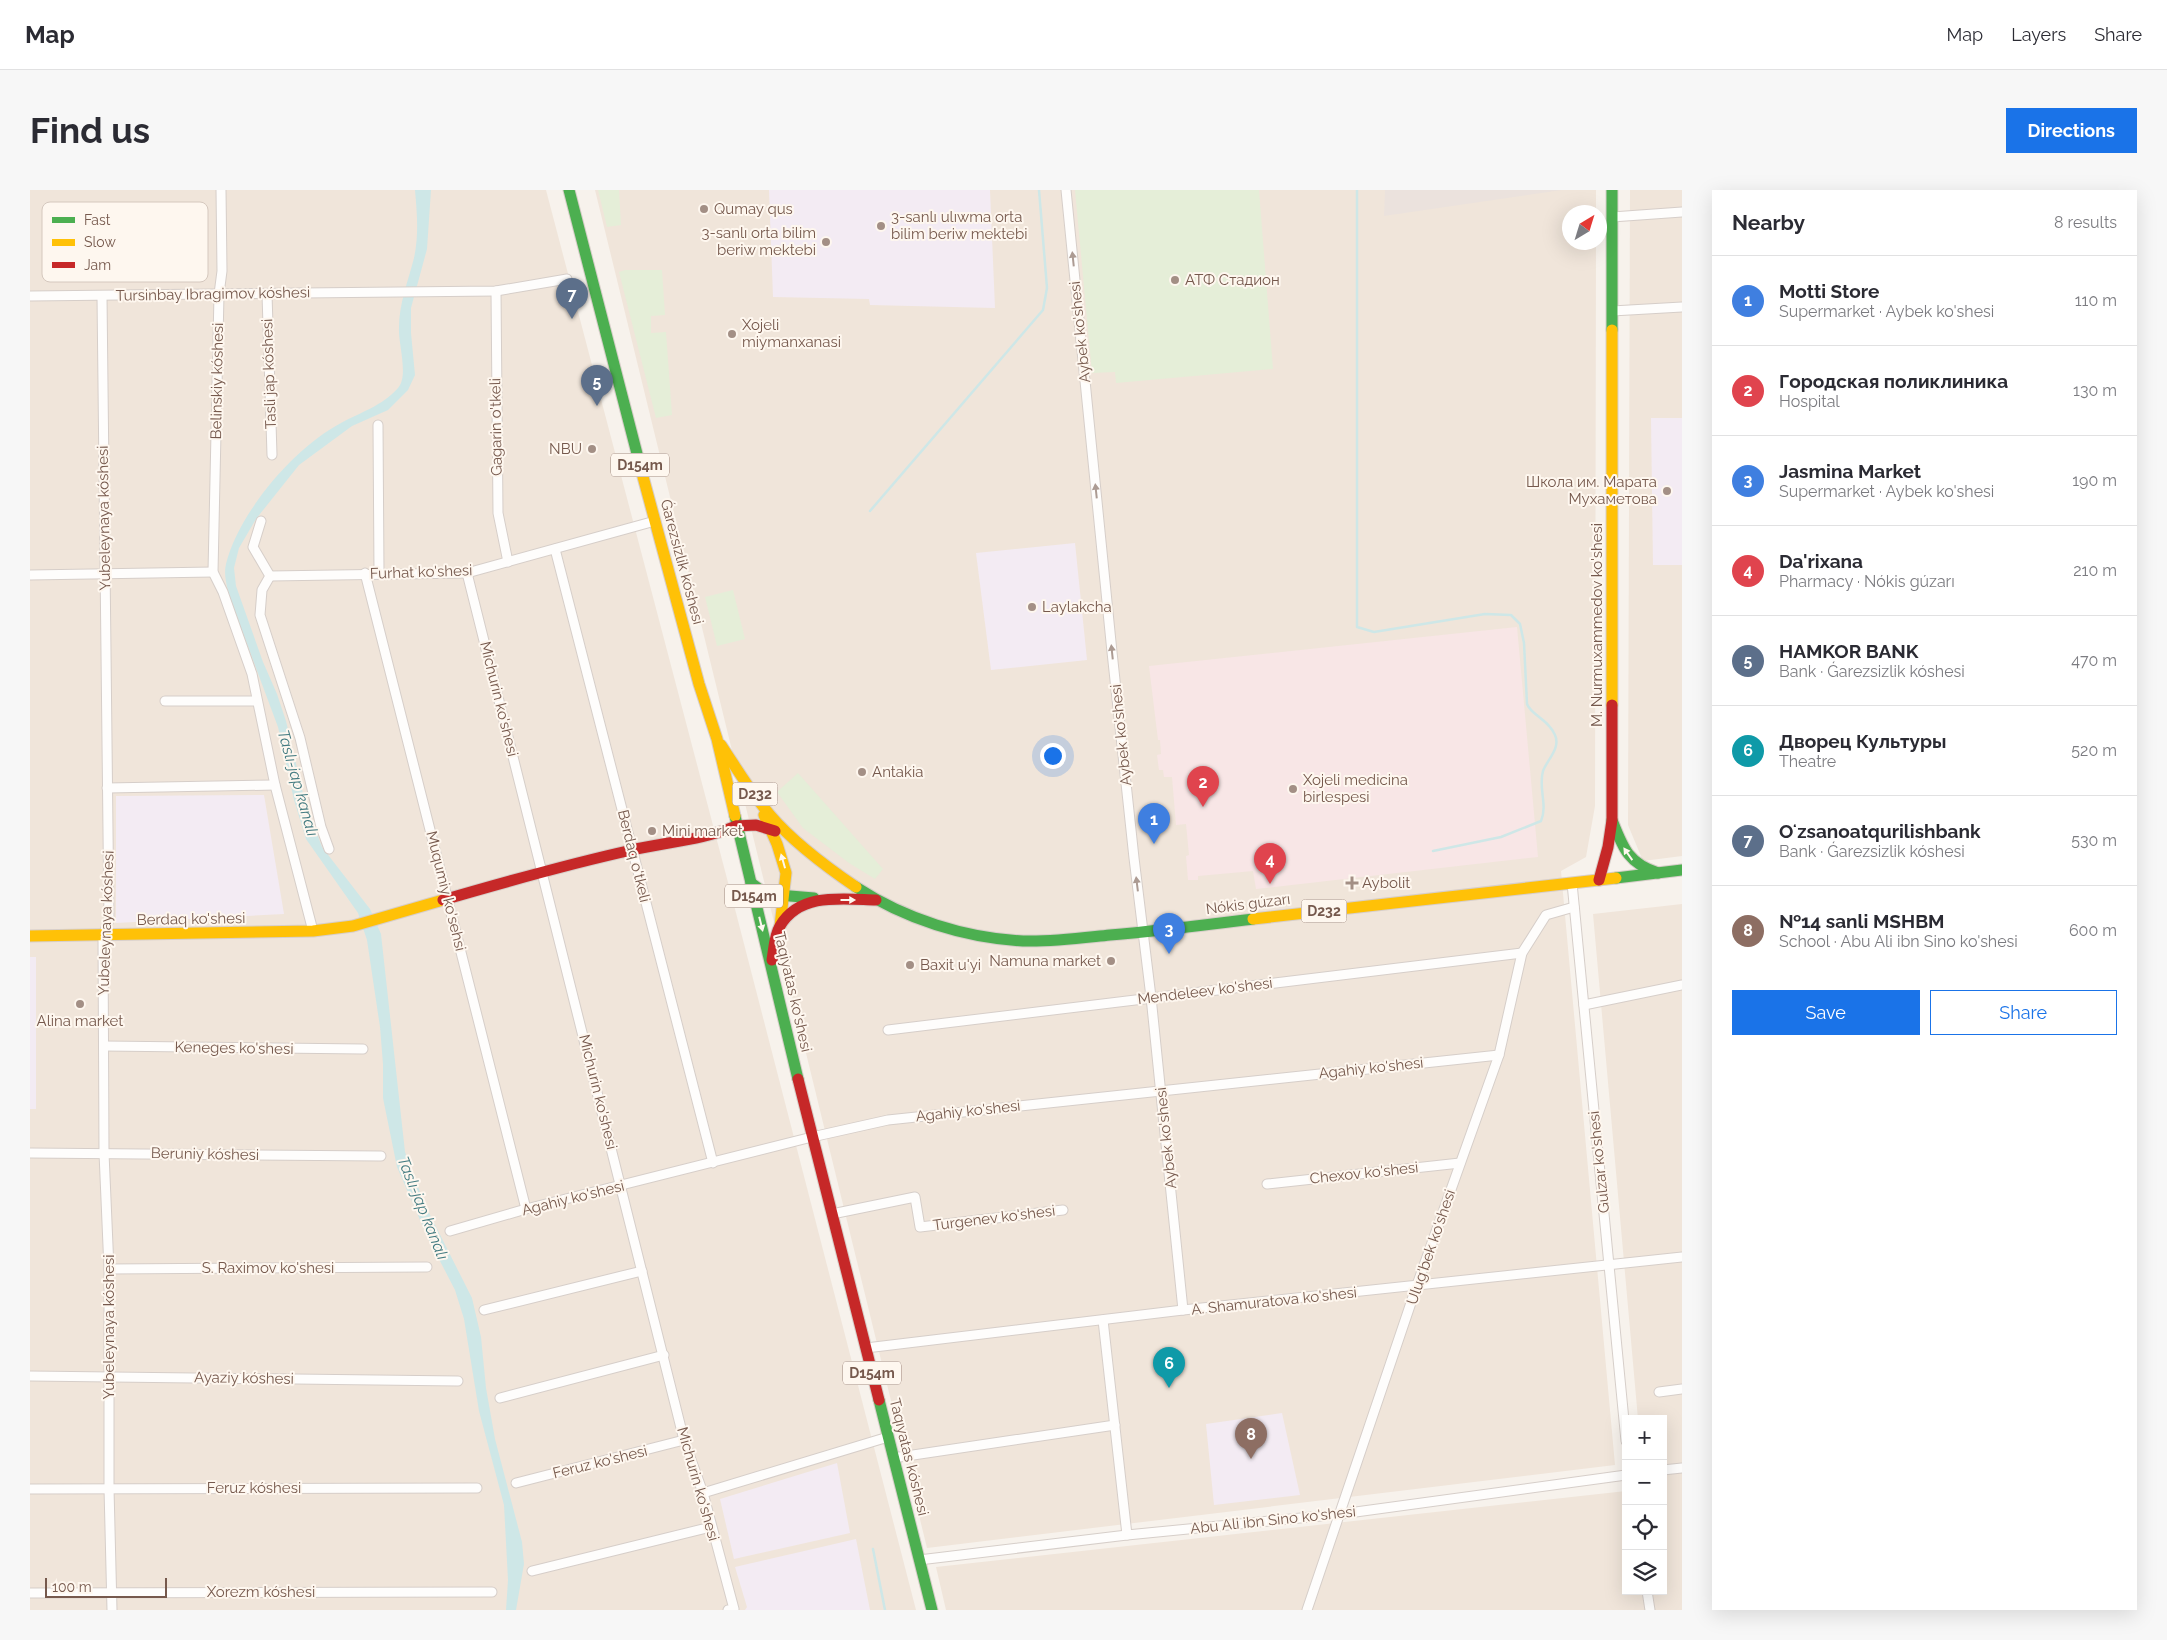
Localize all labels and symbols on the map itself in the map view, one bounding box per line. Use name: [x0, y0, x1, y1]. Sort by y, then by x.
place label: Qumay qus: [714, 200, 793, 218]
legend: [42, 202, 208, 282]
marker: Qumay qus: [698, 203, 710, 215]
north arrow: [1562, 205, 1607, 250]
place label: 3-sanlı ulıwma orta bilim beriw mektebi: [891, 208, 1027, 243]
text: Fast: [84, 212, 111, 228]
marker: 3-sanlı ulıwma orta bilim beriw mektebi: [875, 220, 887, 232]
place label: 3-sanlı orta bilim beriw mektebi: [701, 224, 816, 259]
text: Slow: [84, 234, 116, 250]
marker: 3-sanlı orta bilim beriw mektebi: [820, 236, 832, 248]
one-way arrow: [1069, 251, 1077, 267]
text: Jam: [84, 257, 111, 273]
place label: АТФ Стадион: [1185, 271, 1280, 289]
marker: АТФ Стадион: [1169, 274, 1181, 286]
pin: 7: [556, 278, 588, 319]
street label: Aybek ko'shesi: [1066, 280, 1094, 384]
street label: Tursinbay Ibragimov kóshesi: [116, 283, 310, 305]
place label: Xojeli miymanxanasi: [742, 316, 841, 351]
street label: Tasli jap kóshesi: [258, 318, 280, 430]
street label: Belinskiy kóshesi: [207, 323, 227, 439]
marker: Xojeli miymanxanasi: [726, 328, 738, 340]
pin: 5: [581, 365, 613, 406]
street label: Gagarin o'tkeli: [486, 378, 506, 476]
place label: NBU: [549, 440, 582, 458]
marker: NBU: [586, 443, 598, 455]
street label: Yubeleynaya kóshesi: [94, 445, 114, 591]
road number: D154m: [611, 454, 669, 476]
place label: Школа им. Марата Мухаметова: [1526, 473, 1657, 508]
one-way arrow: [1092, 482, 1100, 498]
marker: Школа им. Марата Мухаметова: [1661, 485, 1673, 497]
street label: Ǵarezsizlik kóshesi: [657, 497, 707, 627]
street label: M. Nurmuxammedov ko'shesi: [1588, 523, 1606, 727]
street label: Furhat ko'shesi: [369, 561, 473, 583]
place label: Laylakcha: [1042, 598, 1112, 616]
marker: Laylakcha: [1026, 601, 1038, 613]
street label: Michurin ko'shesi: [476, 640, 522, 758]
one-way arrow: [1108, 644, 1116, 660]
street label: Aybek ko'shesi: [1107, 683, 1135, 787]
water label: Taslı-jap kanalı: [274, 728, 322, 838]
your location: [1040, 743, 1066, 769]
place label: Antakia: [872, 763, 923, 781]
marker: Antakia: [856, 766, 868, 778]
pin: 2: [1187, 766, 1219, 807]
place label: Xojeli medicina birlespesi: [1303, 771, 1408, 806]
road number: D232: [732, 782, 778, 806]
marker: Xojeli medicina birlespesi: [1287, 783, 1299, 795]
pin: 1: [1138, 803, 1170, 844]
street label: Berdaq o'tkeli: [614, 808, 654, 904]
place label: Mini market: [662, 822, 743, 840]
marker: Mini market: [646, 825, 658, 837]
street label: Muqumiy ko'sehsi: [422, 829, 470, 953]
pin: 4: [1254, 843, 1286, 884]
one-way arrow: [1623, 847, 1633, 861]
street label: Yubeleynaya kóshesi: [94, 850, 118, 996]
one-way arrow: [778, 854, 786, 869]
place label: Aybolit: [1362, 874, 1410, 892]
one-way arrow: [1133, 875, 1141, 891]
marker: Aybolit: [1346, 877, 1358, 889]
road number: D154m: [725, 884, 783, 908]
street label: Nókis gúzarı: [1205, 890, 1291, 918]
one-way arrow: [840, 896, 856, 904]
road number: D232: [1302, 899, 1346, 922]
street label: Berdaq ko'shesi: [136, 909, 246, 929]
pin: 3: [1153, 913, 1185, 954]
one-way arrow: [757, 916, 765, 931]
street label: Taqiyatas ko'shesi: [770, 930, 816, 1054]
place label: Namuna market: [989, 952, 1101, 970]
marker: Namuna market: [1105, 955, 1117, 967]
place label: Baxit u'yi: [920, 956, 981, 974]
marker: Baxit u'yi: [904, 959, 916, 971]
street label: Mendeleev ko'shesi: [1136, 974, 1274, 1008]
marker: Alina market: [74, 998, 86, 1010]
place label: Alina market: [37, 1012, 123, 1030]
street label: Michurin ko'shesi: [575, 1033, 621, 1151]
street label: Keneges ko'shesi: [174, 1038, 294, 1058]
street label: Agahiy ko'shesi: [1318, 1054, 1424, 1082]
street label: Aybek ko'shesi: [1152, 1086, 1180, 1190]
street label: Agahiy ko'shesi: [915, 1097, 1021, 1125]
street label: Gulzar ko'shesi: [1585, 1110, 1613, 1214]
street label: Beruniy kóshesi: [151, 1144, 259, 1164]
water label: Taslı-jap kanalı: [394, 1154, 452, 1262]
street label: Chexov ko'shesi: [1309, 1158, 1419, 1188]
street label: Agahiy ko'shesi: [520, 1177, 626, 1219]
street label: Ulug'bek ko'shesi: [1403, 1187, 1459, 1307]
street label: Turgenev ko'shesi: [932, 1202, 1056, 1234]
street label: Yubeleynaya kóshesi: [100, 1254, 118, 1400]
street label: S. Raximov ko'shesi: [202, 1259, 334, 1277]
street label: A. Shamuratova ko'shesi: [1190, 1283, 1358, 1319]
pin: 6: [1153, 1347, 1185, 1388]
road number: D154m: [843, 1362, 901, 1384]
street label: Ayaziy kóshesi: [194, 1368, 294, 1388]
street label: Taqıyatas kóshesi: [886, 1396, 932, 1518]
pin: 8: [1235, 1418, 1267, 1459]
street label: Michurin ko'shesi: [673, 1425, 723, 1543]
street label: Feruz ko'shesi: [551, 1442, 649, 1482]
street label: Feruz kóshesi: [207, 1479, 301, 1497]
street label: Abu Ali ibn Sino ko'shesi: [1189, 1502, 1357, 1538]
scale bar: [45, 1575, 168, 1598]
street label: Xorezm kóshesi: [207, 1583, 315, 1601]

